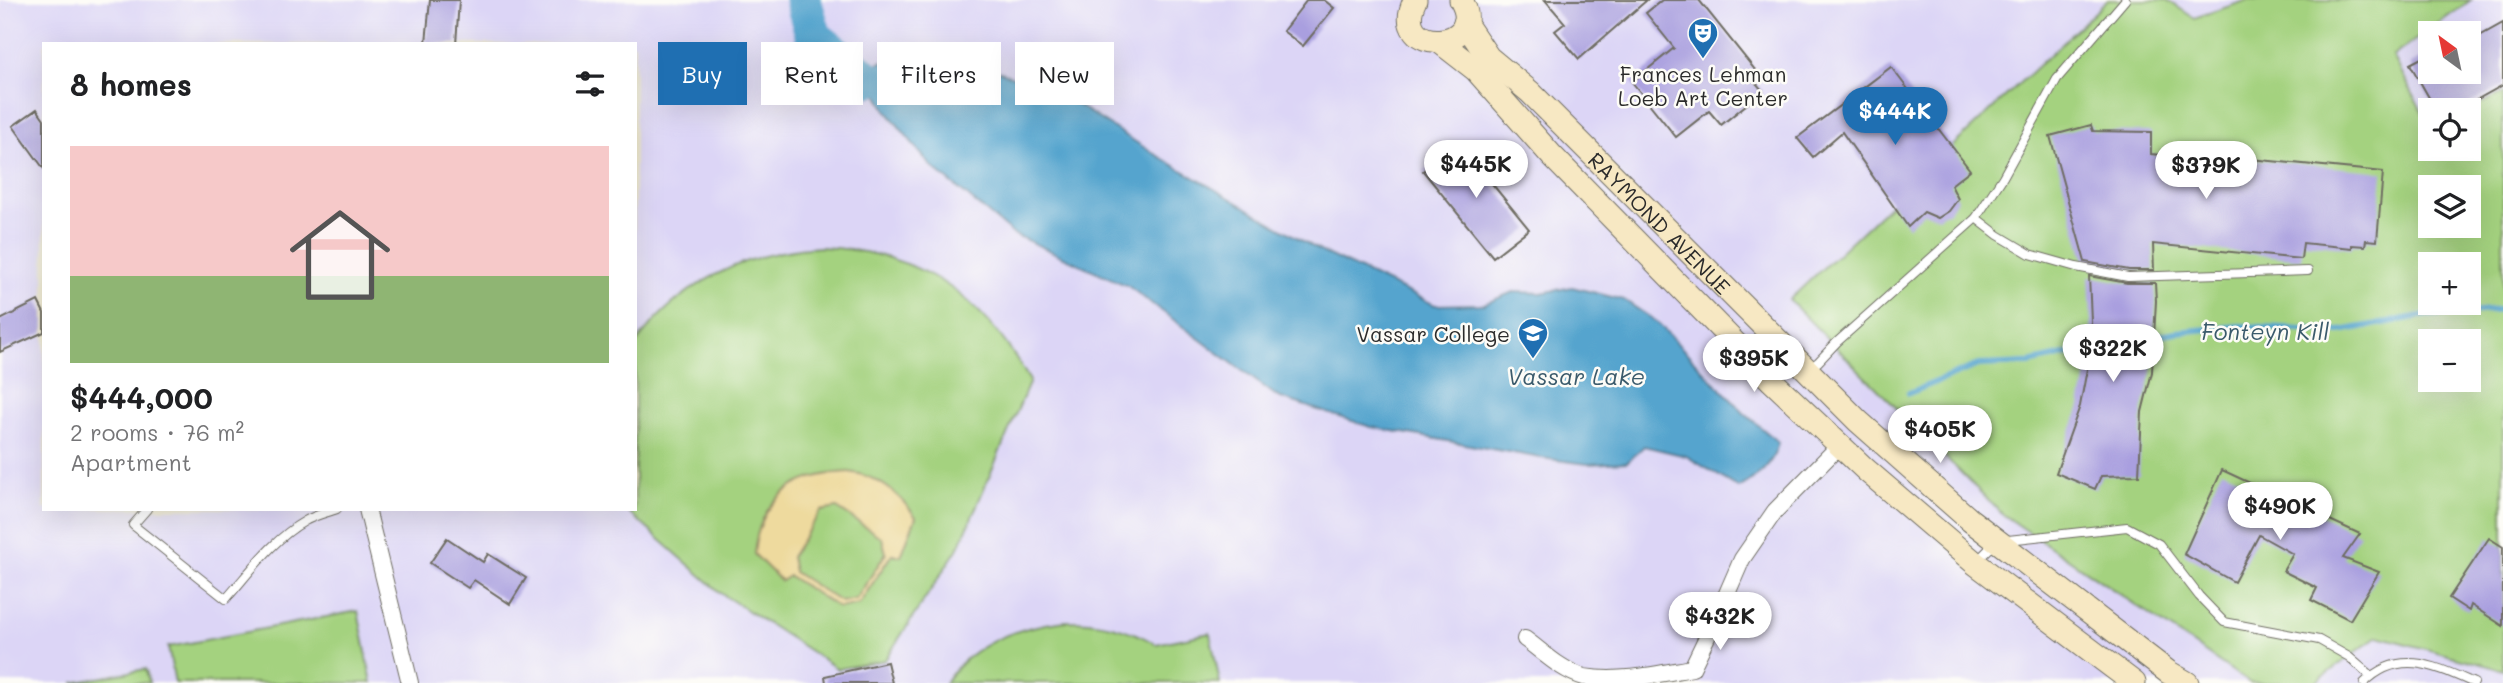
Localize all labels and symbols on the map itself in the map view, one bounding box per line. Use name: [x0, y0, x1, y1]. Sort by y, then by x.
theatre icon: Frances Lehman Loeb Art Center: [1686, 16, 1720, 60]
north arrow: [2418, 21, 2482, 84]
place label: Frances Lehman Loeb Art Center: [1618, 60, 1788, 111]
pin: $444K: [1846, 88, 1944, 147]
pin: $445K: [1427, 140, 1525, 200]
pin: $379K: [2157, 142, 2255, 201]
street label: RAYMOND AVENUE: [1583, 146, 1737, 299]
school or university icon: Vassar College: [1516, 316, 1550, 360]
water label: Fonteyn Kill: [2201, 316, 2329, 346]
place label: Vassar College: [1356, 320, 1510, 347]
pin: $322K: [2064, 324, 2162, 384]
pin: $395K: [1705, 334, 1803, 394]
water label: Vassar Lake: [1507, 361, 1645, 391]
pin: $405K: [1891, 406, 1989, 465]
pin: $490K: [2231, 482, 2329, 542]
pin: $432K: [1671, 592, 1769, 652]

